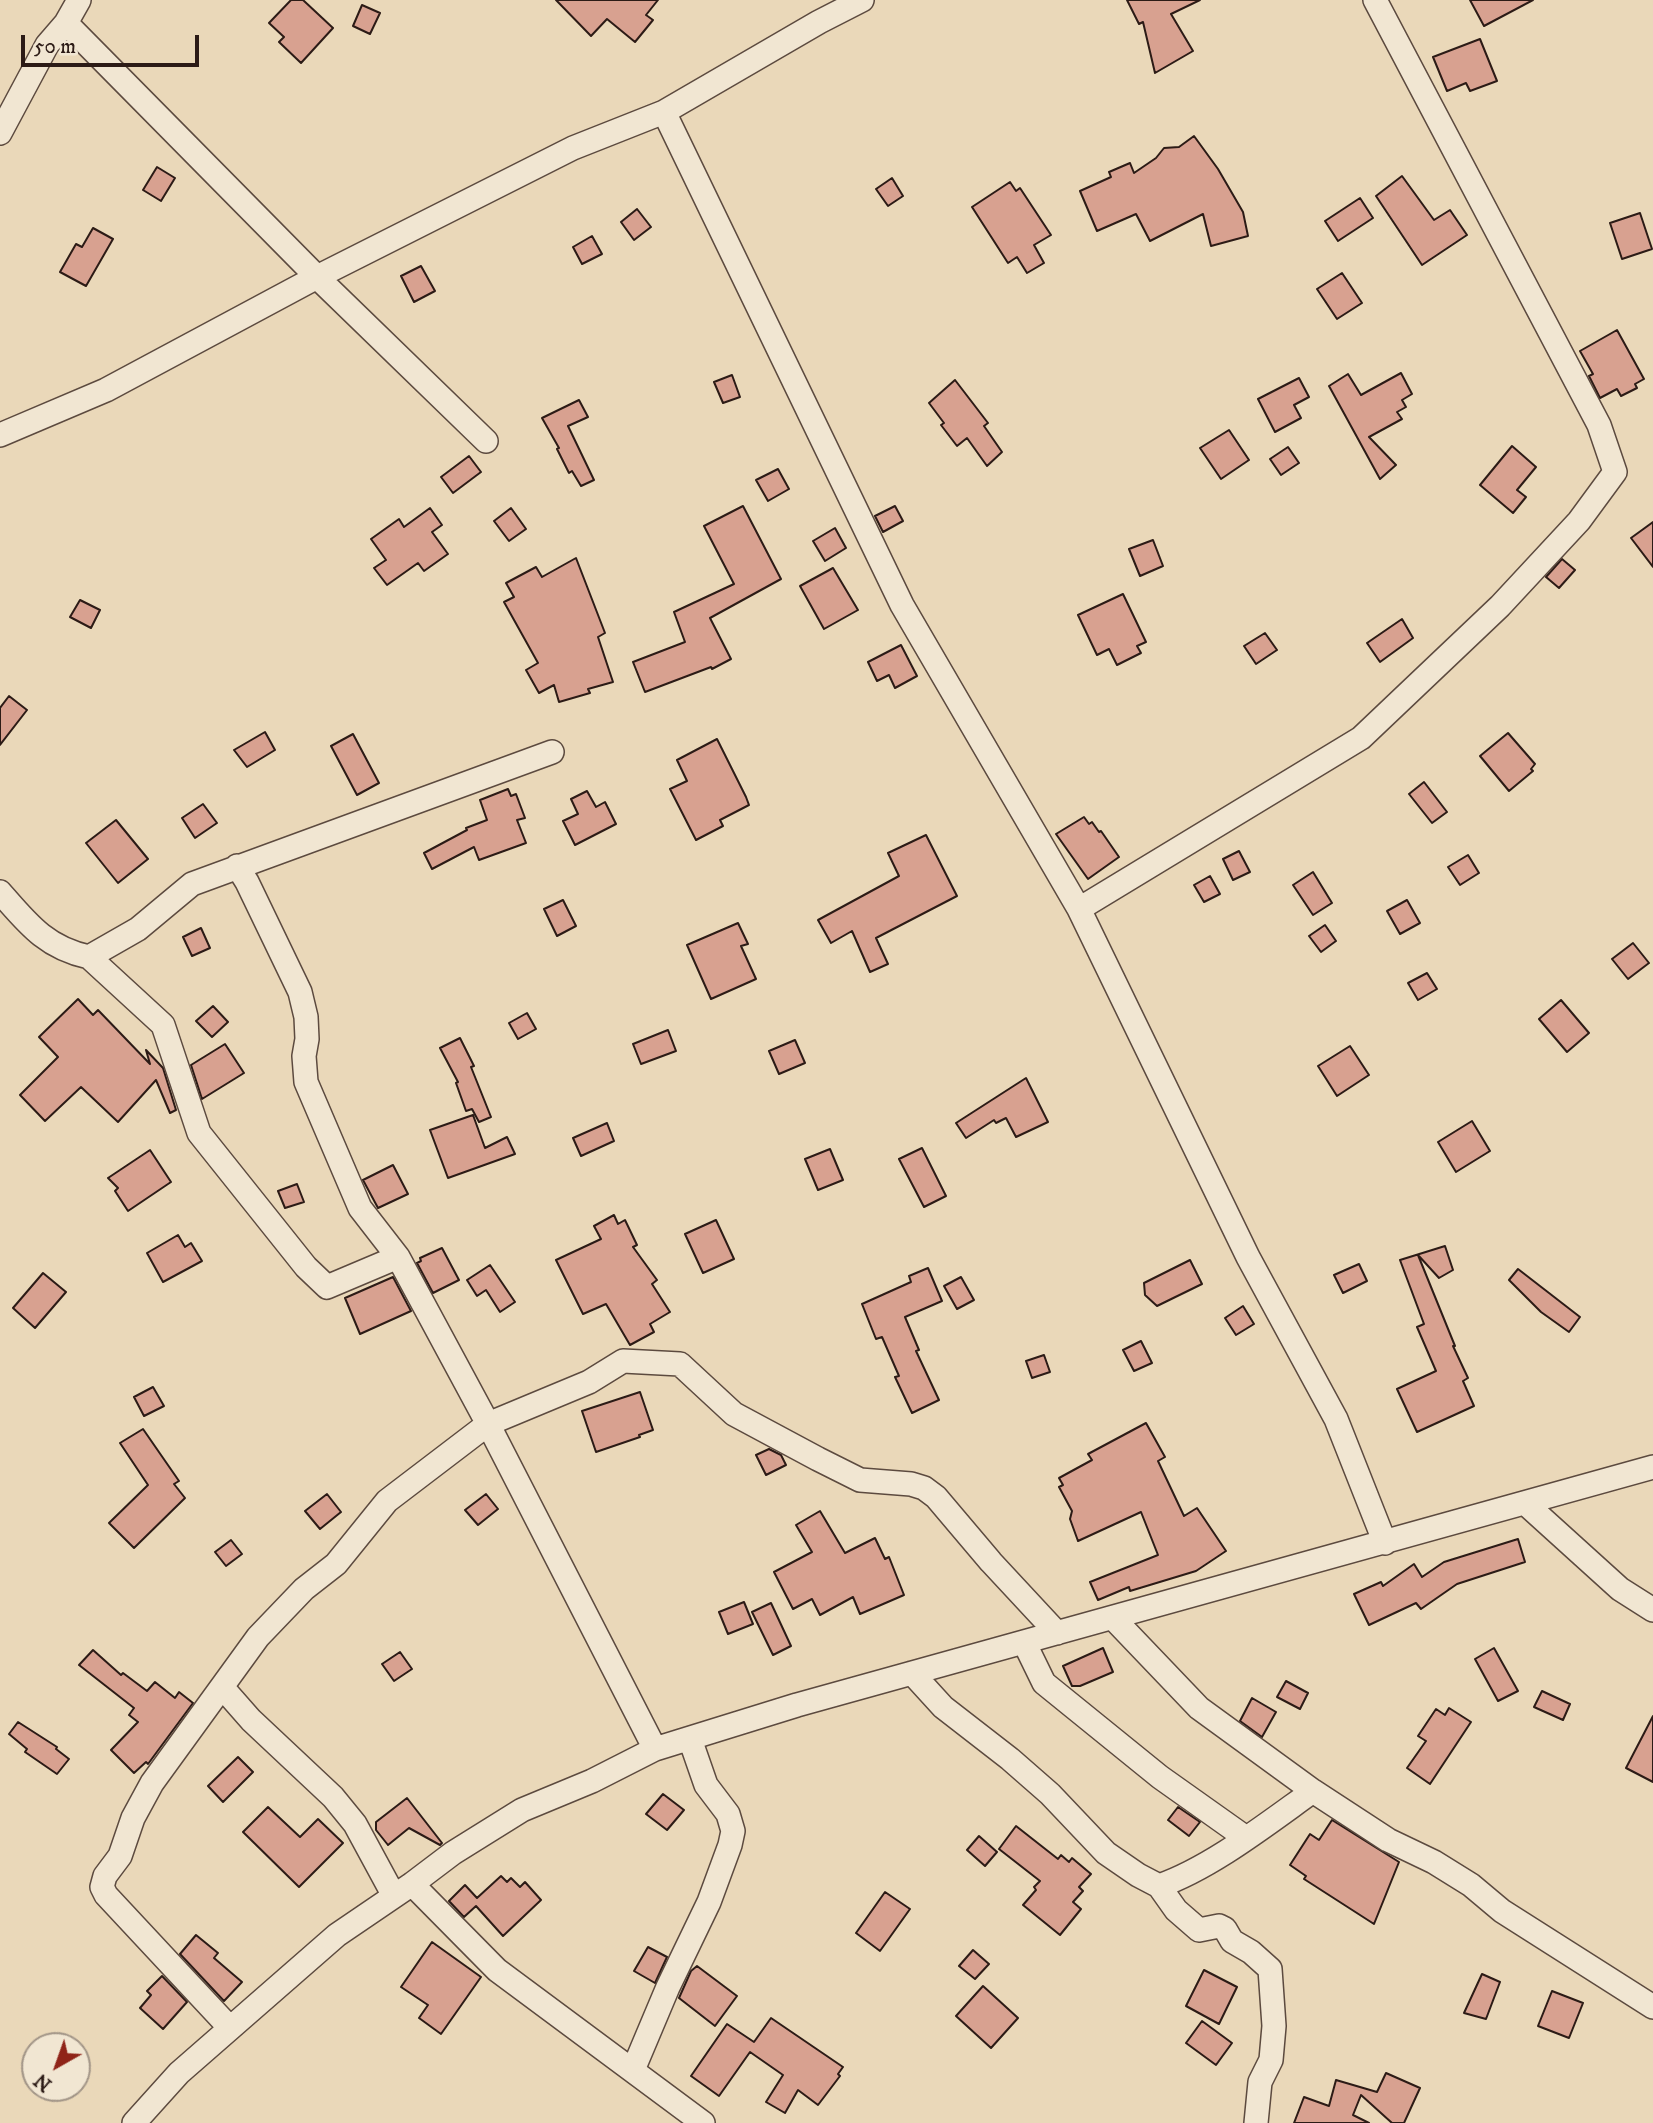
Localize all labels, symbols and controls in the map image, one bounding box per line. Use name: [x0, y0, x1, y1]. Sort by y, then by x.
scale bar: [24, 21, 203, 65]
text: 50 m: [34, 34, 76, 60]
north arrow: [21, 2032, 91, 2102]
text: N: [30, 2068, 57, 2096]

